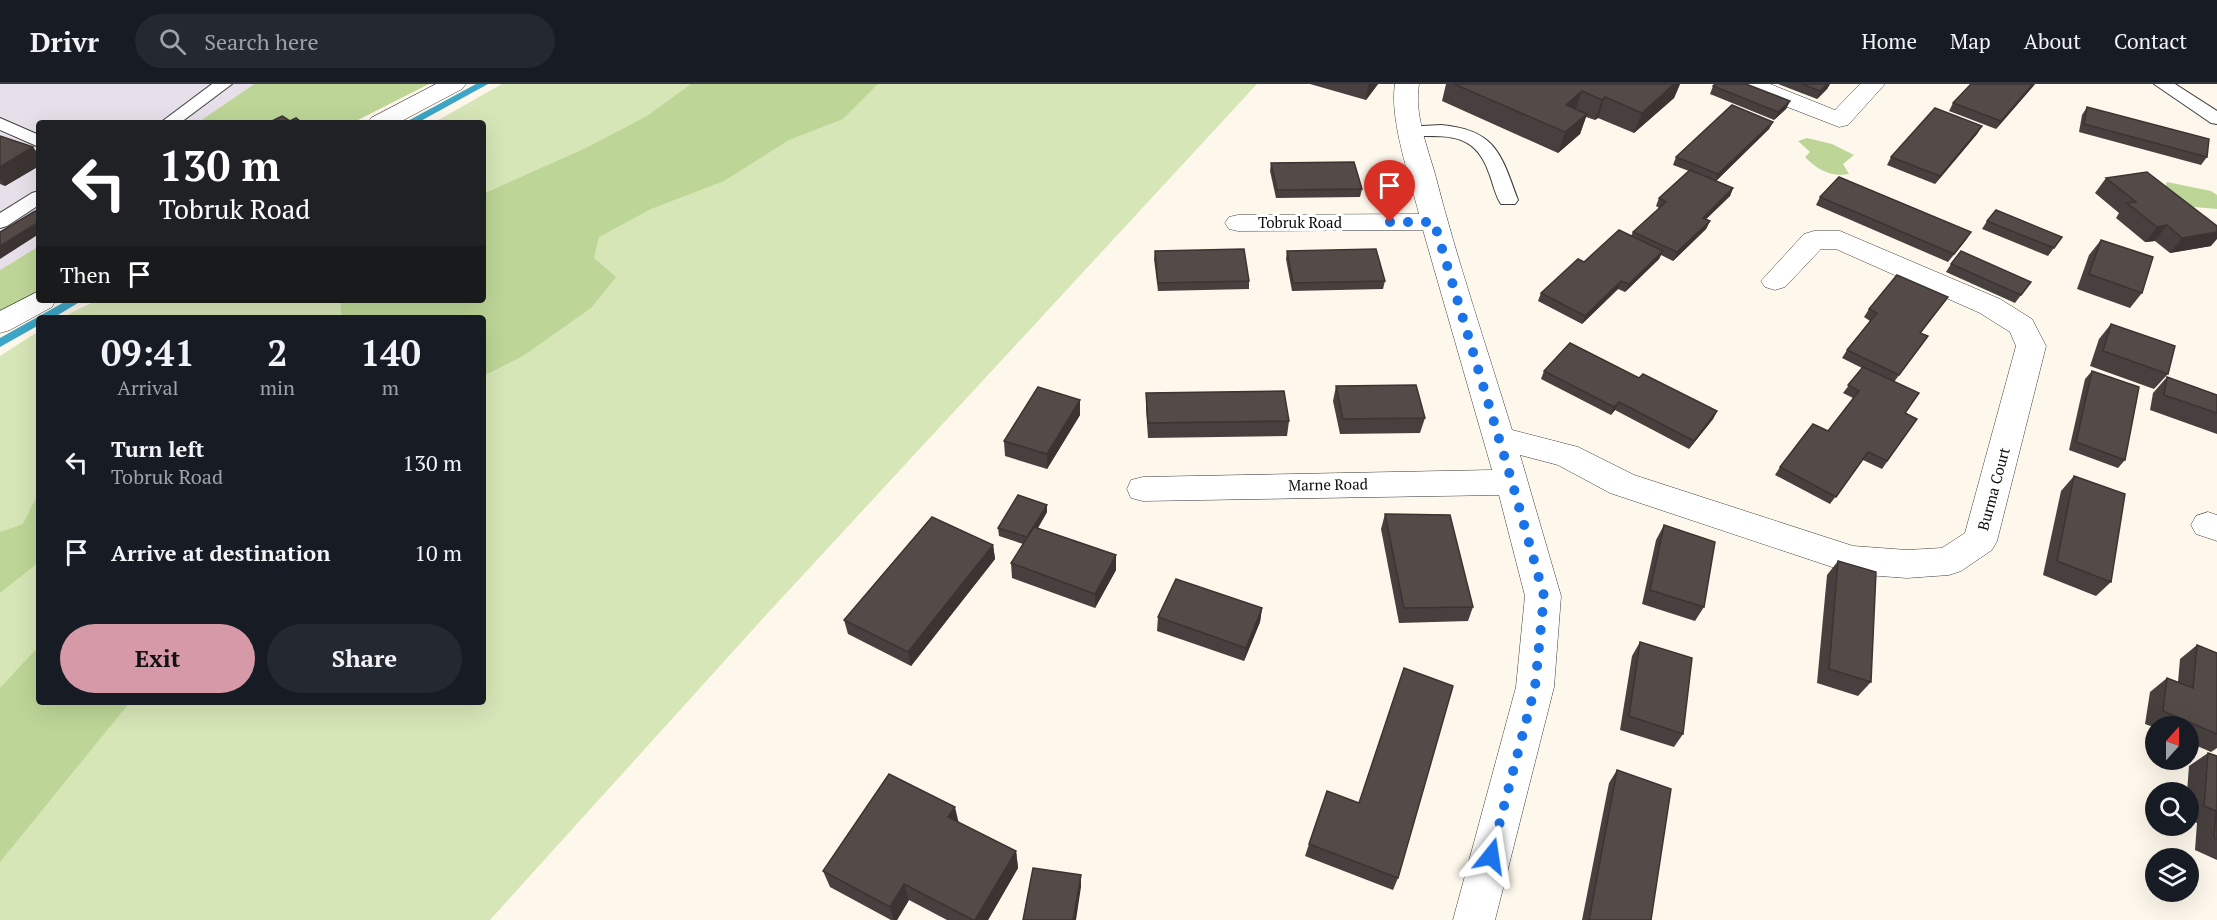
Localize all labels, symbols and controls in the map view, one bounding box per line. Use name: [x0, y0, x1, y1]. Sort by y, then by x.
search box: [135, 14, 555, 68]
text: Drivr: [30, 23, 99, 60]
icon: search: [156, 25, 189, 58]
text: Search here: [204, 27, 319, 56]
text: Home: [1861, 27, 1917, 55]
text: Map: [1950, 27, 1991, 55]
text: About: [2024, 27, 2081, 55]
text: Contact: [2114, 27, 2187, 55]
text: 130 m: [159, 137, 280, 193]
icon: left: [60, 144, 138, 222]
pin: [1364, 160, 1415, 222]
icon: arrive: [1373, 169, 1406, 202]
text: Tobruk Road: [159, 191, 310, 227]
street label: Tobruk Road: [1258, 212, 1342, 232]
icon: arrive: [123, 258, 156, 291]
text: Then: [60, 260, 111, 289]
text: 09:41: [101, 329, 195, 376]
text: 2: [267, 329, 288, 376]
text: 140: [360, 329, 421, 376]
text: Arrival: [117, 374, 179, 401]
text: min: [260, 374, 295, 401]
text: m: [382, 374, 399, 401]
text: Turn left: [111, 434, 204, 463]
street label: Burma Court: [1972, 445, 2014, 533]
icon: left: [60, 446, 93, 479]
text: 130 m: [402, 448, 462, 477]
text: Tobruk Road: [111, 463, 223, 490]
street label: Marne Road: [1288, 473, 1368, 495]
icon: arrive: [60, 536, 93, 569]
text: Arrive at destination: [111, 538, 330, 567]
text: 10 m: [414, 538, 462, 567]
button: Exit: [60, 624, 255, 693]
button: Share: [267, 624, 462, 693]
north arrow: [2145, 716, 2199, 770]
map controls: [2145, 716, 2199, 902]
button: search: [2145, 782, 2199, 836]
position arrow: [1459, 824, 1523, 888]
button: layers: [2145, 848, 2199, 902]

